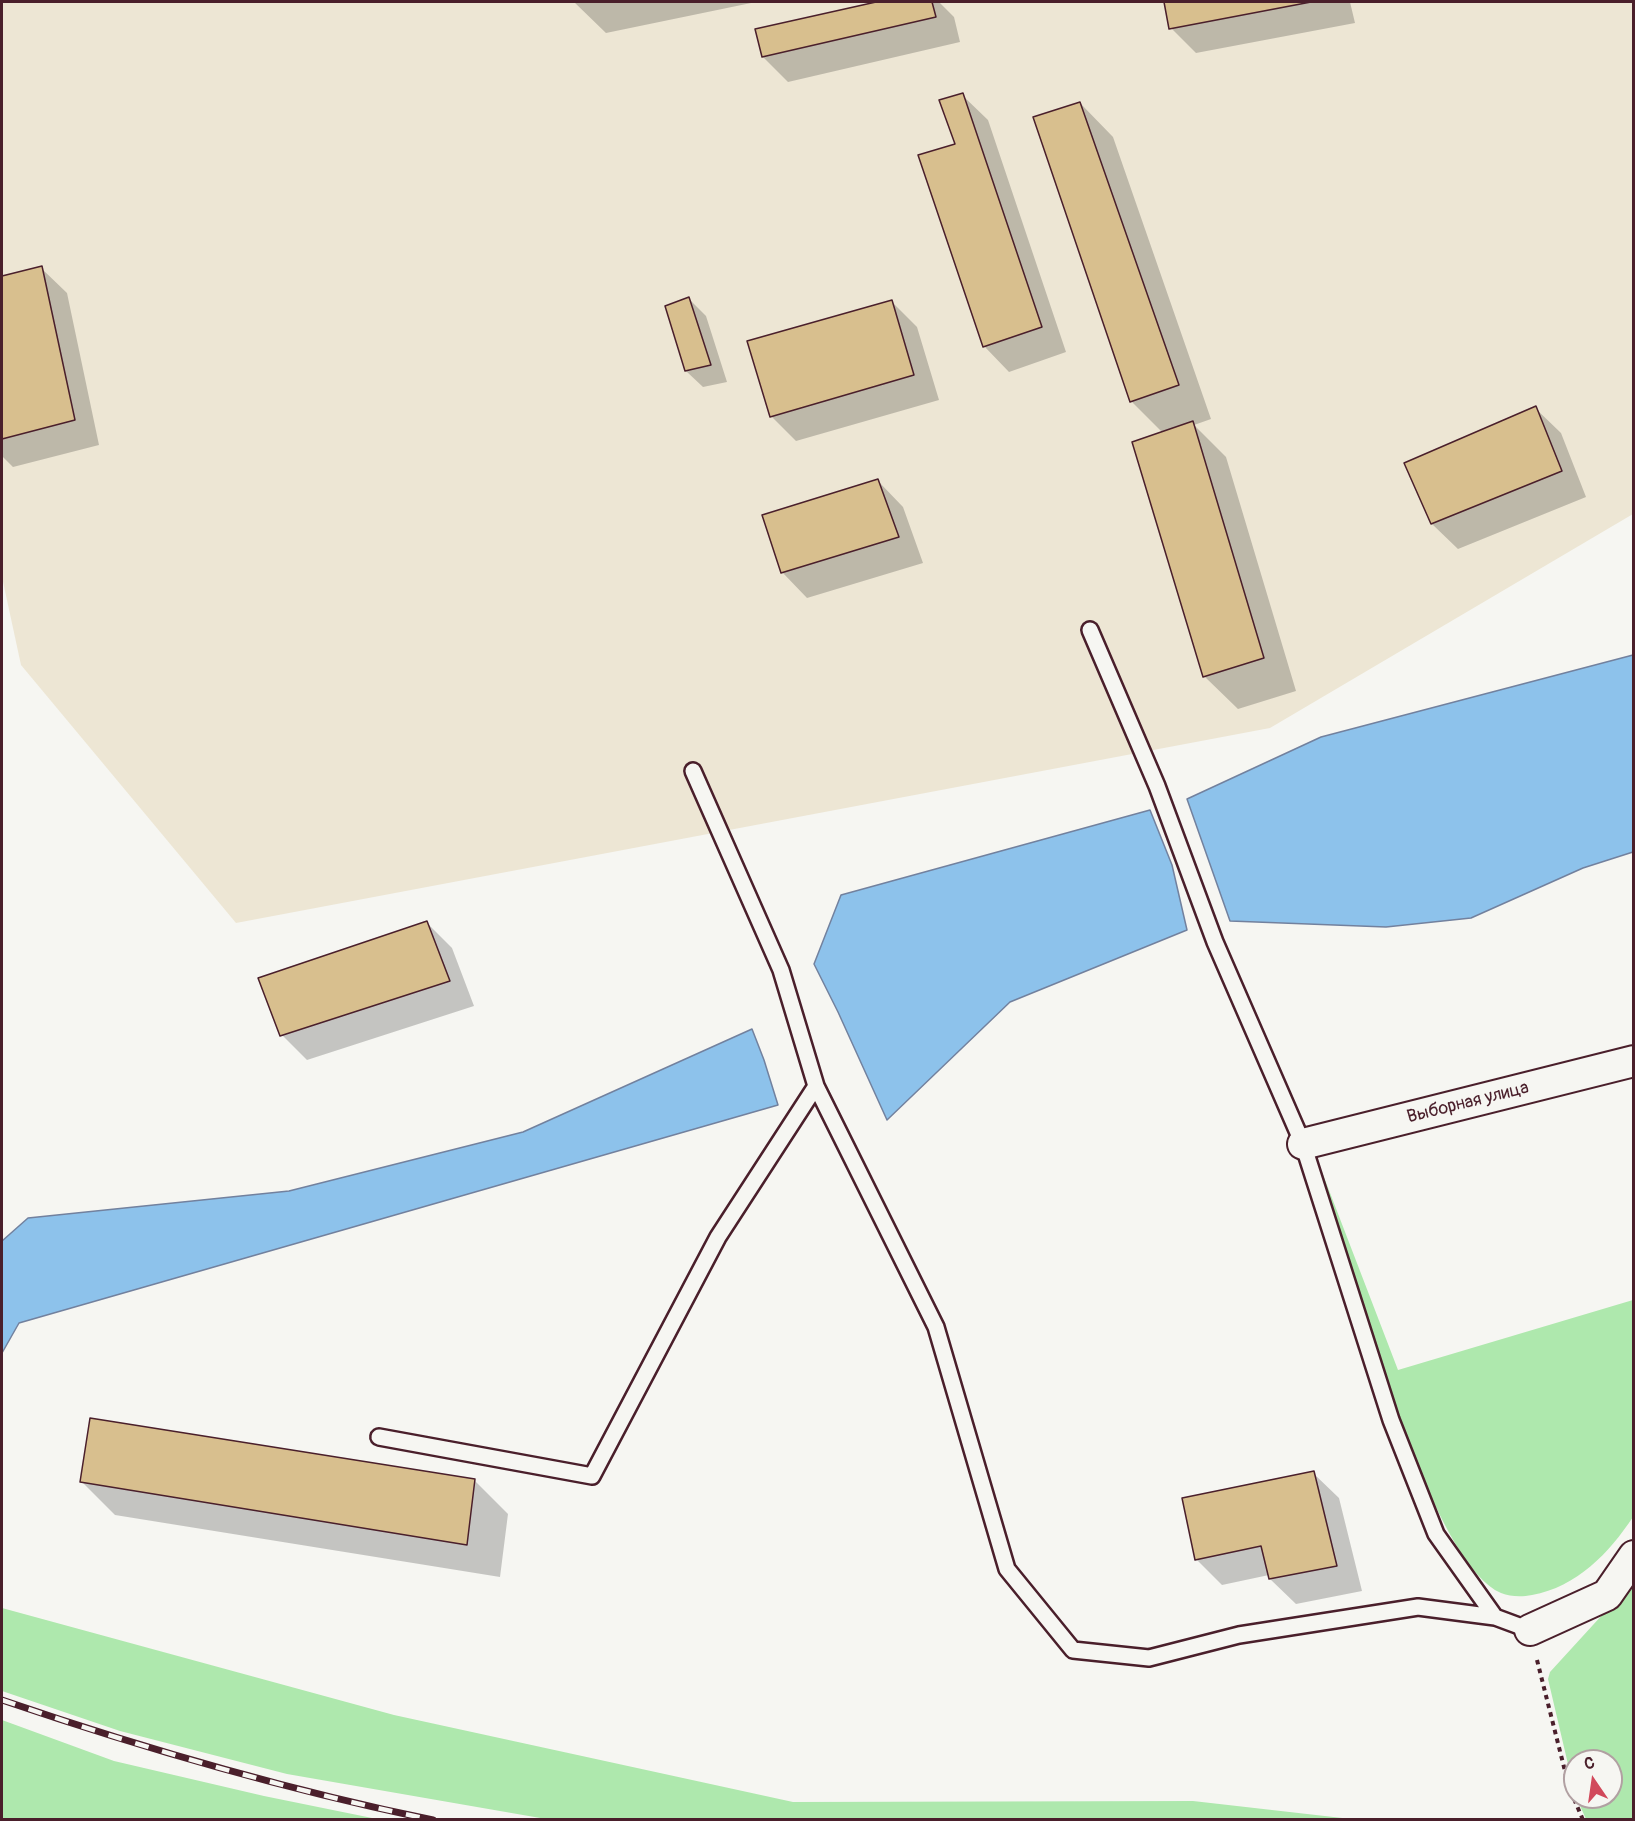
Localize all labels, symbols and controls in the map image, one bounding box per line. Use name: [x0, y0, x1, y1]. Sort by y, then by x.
street label: Выборная улица: [1405, 1077, 1531, 1129]
north arrow: [1563, 1749, 1623, 1809]
text: С: [1582, 1753, 1596, 1774]

